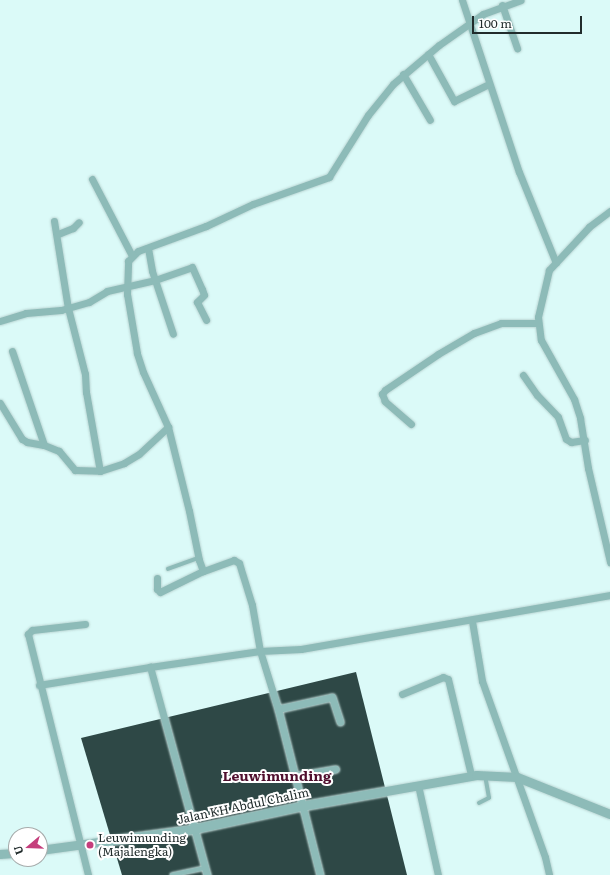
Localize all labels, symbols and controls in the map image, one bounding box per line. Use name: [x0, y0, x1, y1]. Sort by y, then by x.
scale bar: [474, 8, 584, 34]
text: 100 m: [479, 14, 512, 32]
district label: Leuwimunding: [222, 767, 332, 783]
street label: Jalan KH Abdul Chalim: [176, 785, 310, 827]
north arrow: [8, 827, 48, 867]
place label: Leuwimunding (Majalengka): [98, 831, 186, 859]
marker: Leuwimunding (Majalengka): [85, 840, 95, 850]
text: U: [9, 844, 27, 857]

